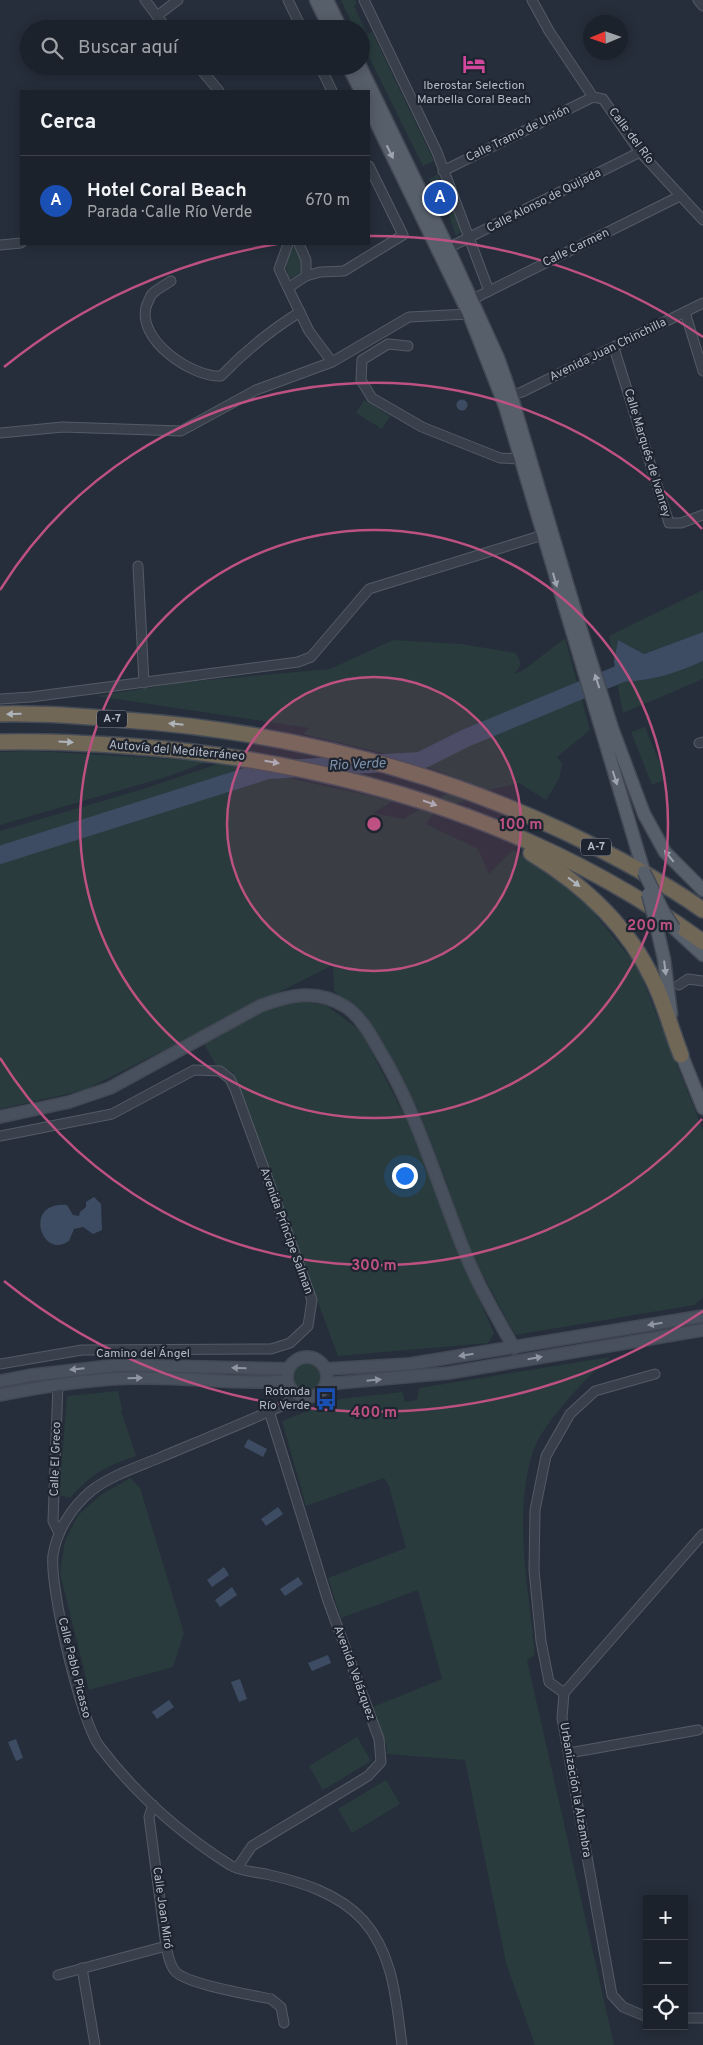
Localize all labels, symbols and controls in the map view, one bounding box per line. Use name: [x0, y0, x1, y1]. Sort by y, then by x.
north arrow: [583, 15, 628, 60]
search box: [20, 20, 370, 75]
icon: search: [38, 34, 66, 62]
text: Buscar aquí: [78, 36, 178, 60]
hotel icon: Iberostar Selection Marbella Coral Beach: [461, 51, 487, 77]
place label: Iberostar Selection Marbella Coral Beach: [417, 78, 531, 108]
street label: Calle Tramo de Unión: [464, 102, 572, 166]
street label: Calle del Río: [605, 105, 658, 168]
text: Cerca: [40, 109, 96, 136]
one-way arrow: [386, 145, 394, 159]
street label: Calle Alonso de Quijada: [484, 165, 604, 237]
text: Hotel Coral Beach: [87, 179, 247, 203]
pin: A: [424, 179, 456, 217]
text: A: [50, 191, 62, 211]
text: 670 m: [305, 191, 350, 211]
text: Parada · Calle Río Verde: [87, 203, 252, 223]
street label: Calle Carmen: [540, 225, 612, 271]
street label: Avenida Juan Chinchilla: [547, 315, 669, 385]
street label: Calle Marqués de Ivanrey: [620, 387, 674, 519]
one-way arrow: [552, 572, 560, 587]
one-way arrow: [593, 674, 601, 689]
one-way arrow: [6, 710, 22, 718]
road number: A-7: [97, 711, 127, 728]
one-way arrow: [168, 720, 184, 728]
street label: Autovía del Mediterráneo: [108, 737, 246, 765]
one-way arrow: [58, 738, 74, 746]
water label: Rio Verde: [328, 755, 387, 775]
one-way arrow: [265, 759, 281, 767]
one-way arrow: [611, 770, 619, 785]
one-way arrow: [422, 800, 437, 807]
centre of rings: [365, 815, 383, 833]
text: 100 m: [500, 816, 542, 835]
road number: A-7: [581, 839, 611, 856]
one-way arrow: [663, 850, 674, 863]
one-way arrow: [567, 877, 581, 887]
text: 200 m: [627, 917, 673, 936]
one-way arrow: [662, 960, 670, 976]
your location: [392, 1163, 418, 1189]
street label: Avenida Príncipe Salman: [256, 1166, 316, 1296]
text: 300 m: [351, 1257, 397, 1276]
one-way arrow: [647, 1321, 663, 1329]
street label: Camino del Ángel: [96, 1346, 190, 1362]
one-way arrow: [458, 1352, 474, 1360]
one-way arrow: [528, 1354, 544, 1362]
one-way arrow: [231, 1364, 247, 1372]
one-way arrow: [69, 1365, 85, 1373]
one-way arrow: [127, 1374, 143, 1382]
one-way arrow: [367, 1376, 383, 1384]
place label: Rotonda Río Verde: [259, 1384, 310, 1414]
bus stop icon: Rotonda Río Verde: [313, 1386, 339, 1412]
text: 400 m: [351, 1404, 397, 1423]
street label: Calle El Greco: [47, 1421, 65, 1497]
street label: Calle Pablo Picasso: [54, 1616, 94, 1720]
street label: Avenida Velázquez: [329, 1623, 379, 1723]
street label: Urbanización la Alzambra: [555, 1721, 595, 1859]
street label: Calle Joan Miró: [148, 1866, 176, 1950]
map controls: [643, 1895, 688, 2030]
button: +: [643, 1895, 688, 1940]
button: −: [643, 1940, 688, 1985]
button: locate: [643, 1985, 688, 2030]

